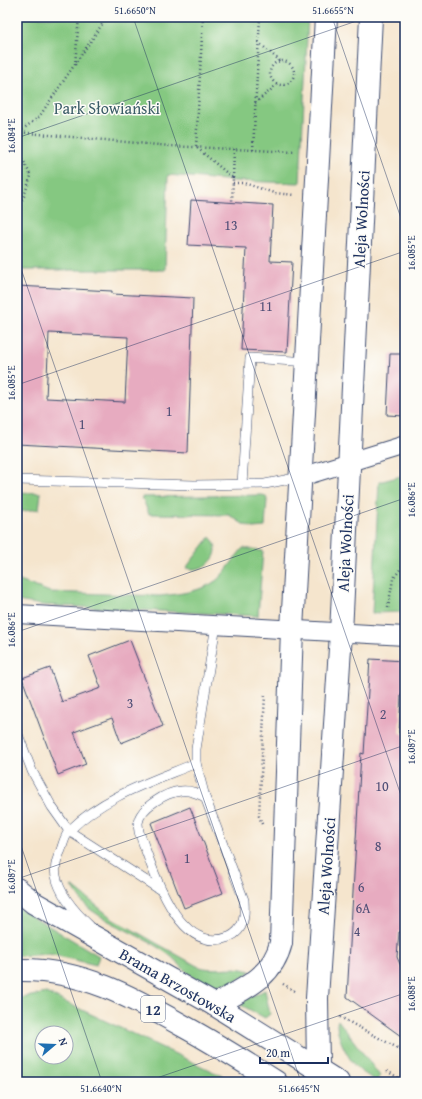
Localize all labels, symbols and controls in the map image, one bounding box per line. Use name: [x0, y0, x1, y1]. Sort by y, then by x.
text: 51.6650°N: [114, 3, 156, 18]
text: 51.6655°N: [312, 3, 354, 18]
park label: Park Słowiański: [54, 96, 161, 120]
text: 16.084°E: [4, 118, 19, 154]
street label: Aleja Wolności: [346, 169, 376, 268]
house number: 13: [224, 215, 238, 235]
text: 16.085°E: [404, 235, 419, 271]
house number: 11: [259, 296, 273, 316]
text: 16.085°E: [4, 365, 19, 401]
house number: 1: [166, 401, 172, 421]
house number: 1: [79, 414, 85, 434]
text: 16.086°E: [404, 482, 419, 518]
street label: Aleja Wolności: [330, 493, 360, 592]
text: 16.086°E: [4, 612, 19, 648]
house number: 3: [127, 693, 133, 713]
house number: 2: [380, 704, 386, 724]
text: 16.087°E: [404, 729, 419, 765]
house number: 10: [375, 776, 389, 796]
street label: Aleja Wolności: [311, 816, 341, 916]
house number: 8: [375, 836, 382, 856]
house number: 1: [184, 848, 190, 868]
text: 16.087°E: [4, 859, 19, 895]
house number: 6: [358, 877, 365, 897]
house number: 6A: [355, 898, 371, 918]
house number: 4: [354, 921, 361, 941]
street label: Brama Brzostowska: [115, 942, 241, 1028]
text: 16.088°E: [404, 976, 419, 1012]
road number: 12: [141, 996, 165, 1022]
north arrow: [34, 1025, 74, 1065]
text: N: [55, 1036, 72, 1048]
scale bar: [260, 1039, 328, 1065]
text: 20 m: [266, 1044, 290, 1061]
text: 51.6640°N: [80, 1081, 122, 1096]
text: 51.6645°N: [278, 1081, 320, 1096]

